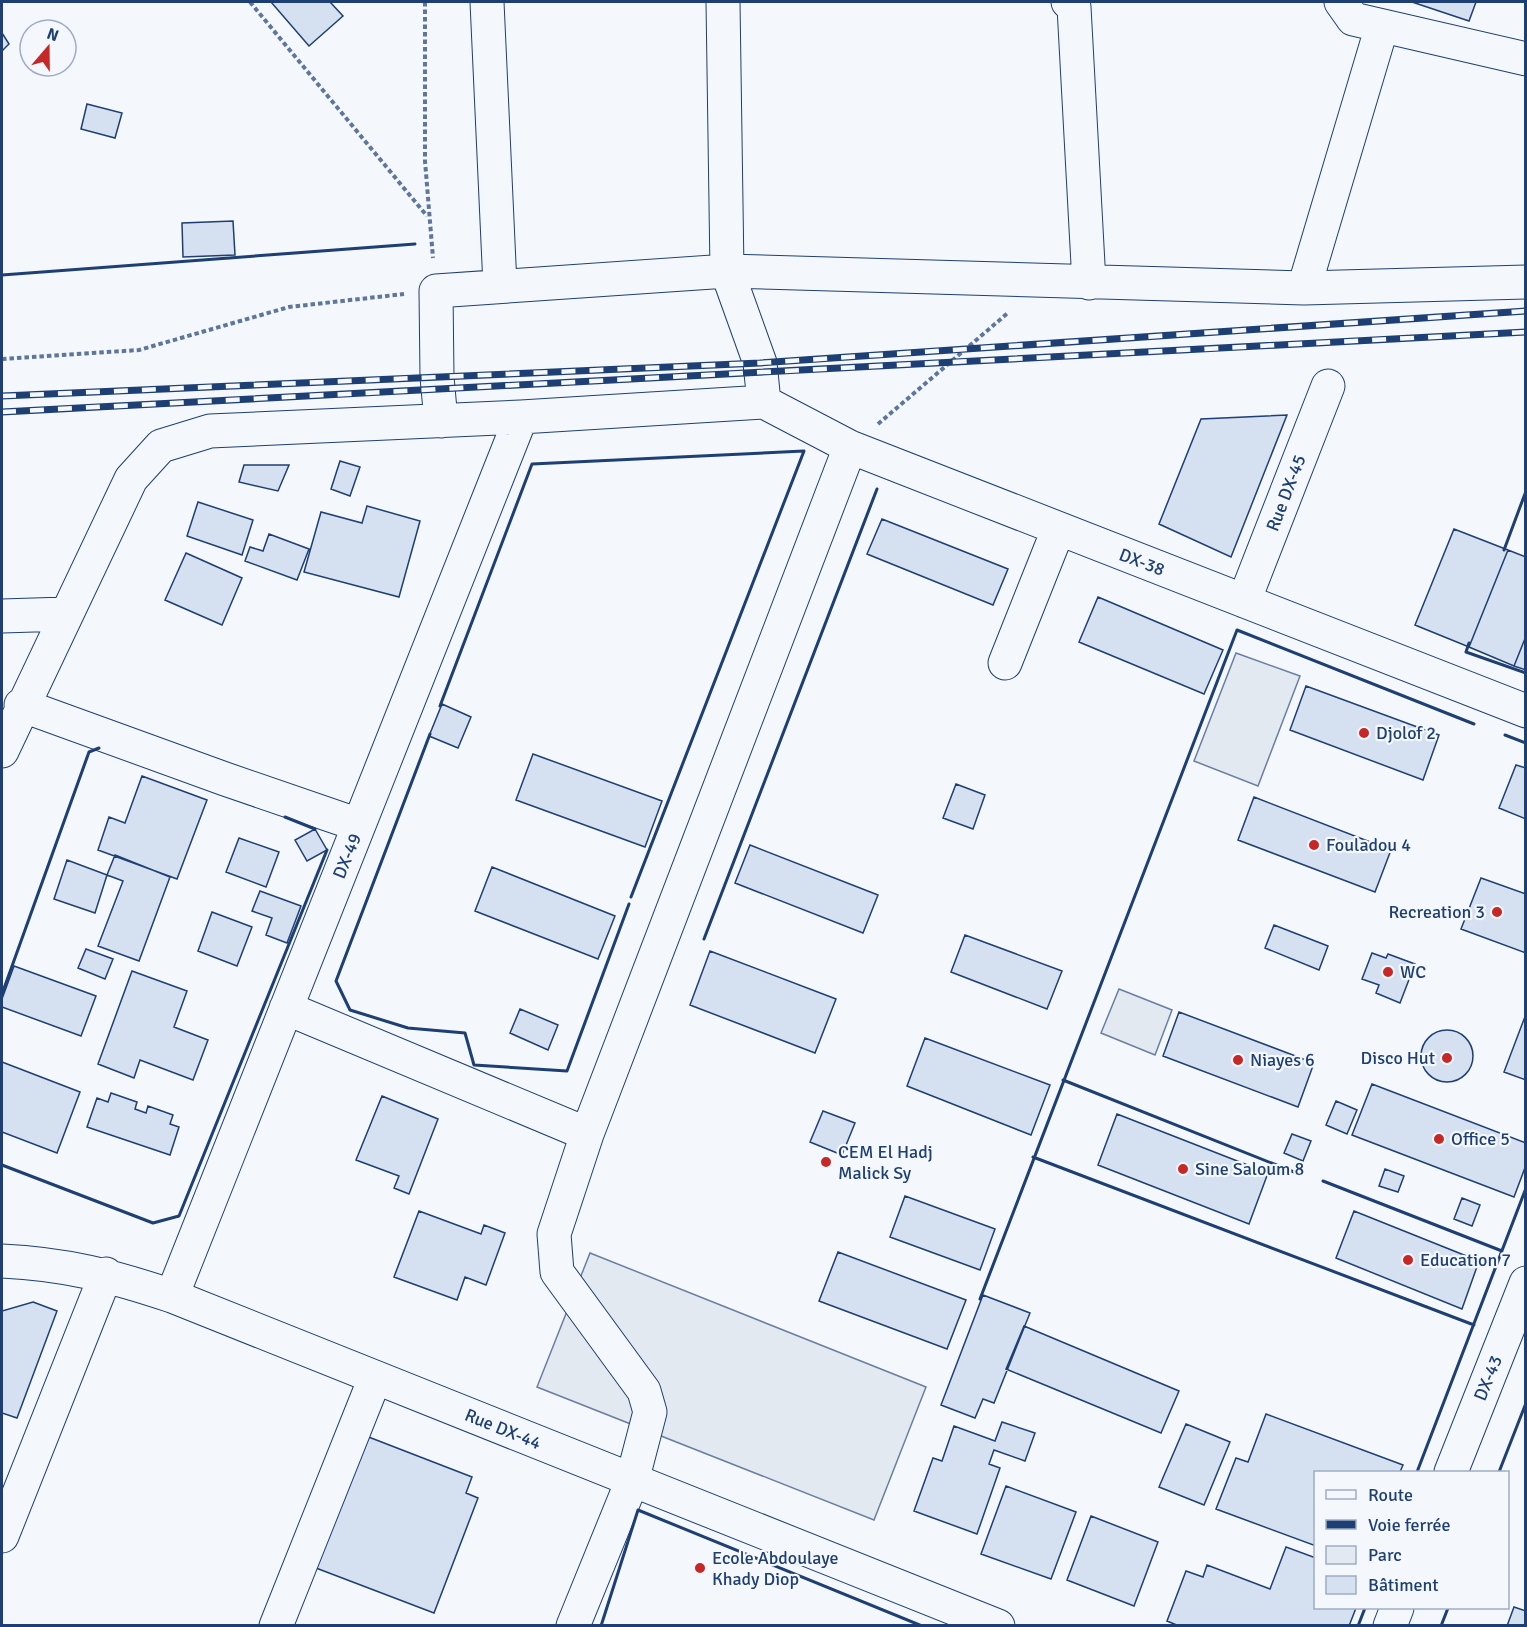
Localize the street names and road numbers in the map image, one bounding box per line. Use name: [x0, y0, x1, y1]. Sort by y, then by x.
street label: Rue DX-45: [1261, 452, 1311, 534]
street label: DX-38: [1116, 543, 1168, 581]
street label: DX-49: [328, 830, 366, 882]
street label: DX-43: [1469, 1352, 1507, 1404]
street label: Rue DX-44: [462, 1404, 545, 1454]

